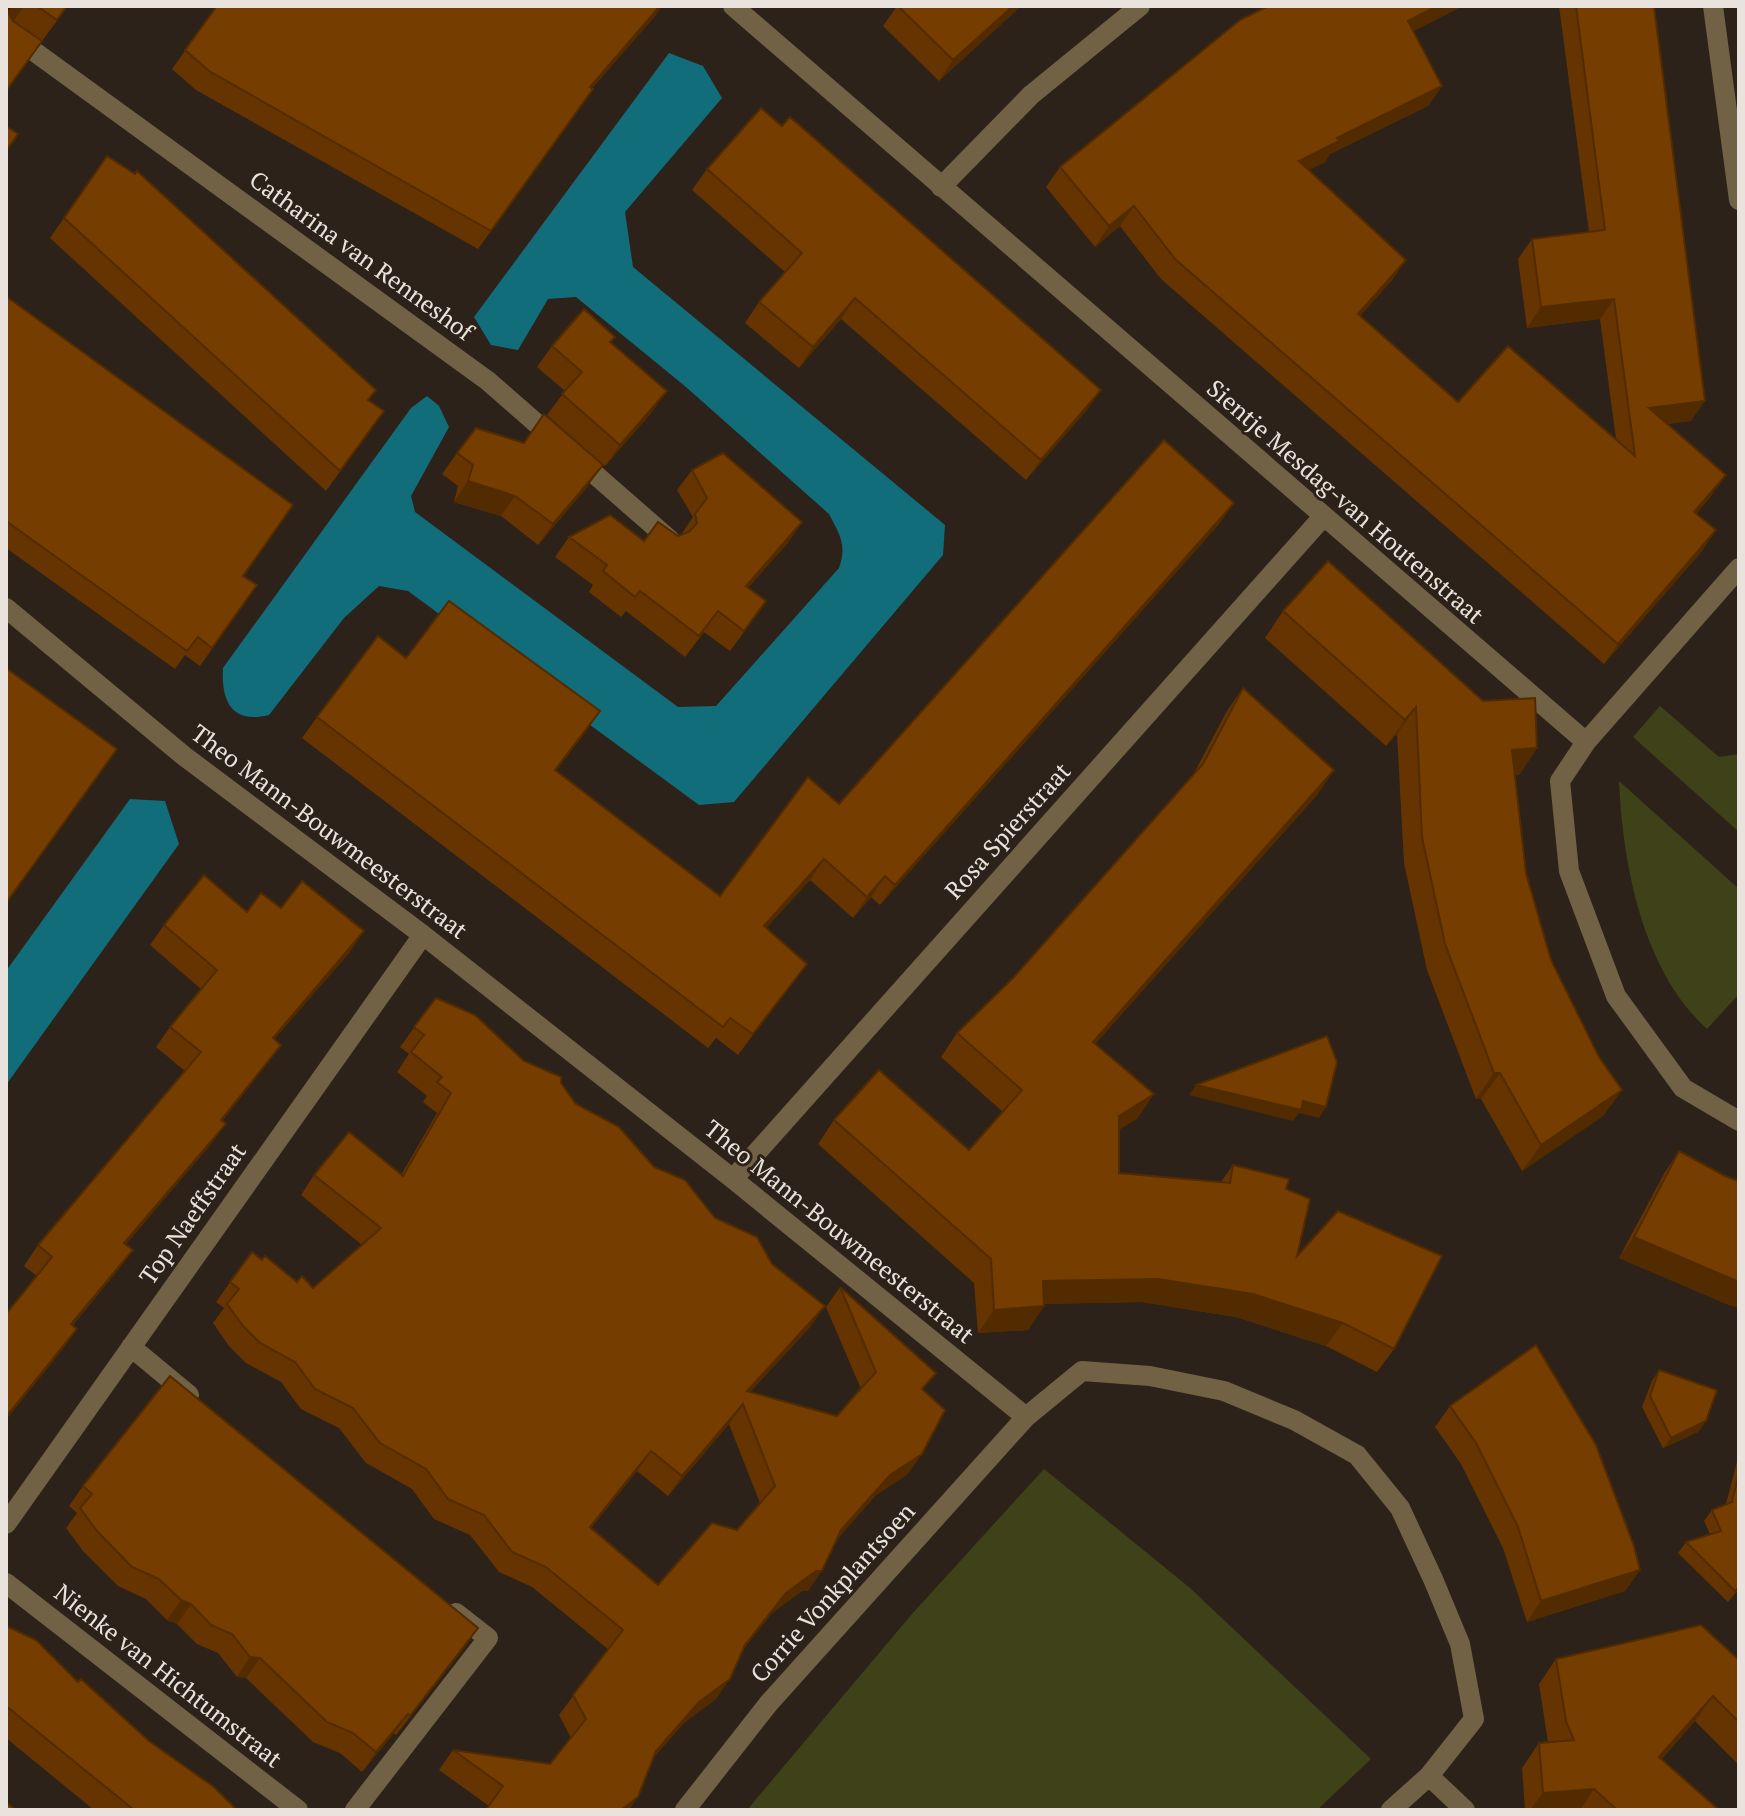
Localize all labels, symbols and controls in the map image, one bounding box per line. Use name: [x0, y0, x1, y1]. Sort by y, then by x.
street label: Catharina van Renneshof: [243, 163, 481, 348]
street label: Sientje Mesdag-van Houtenstraat: [1200, 372, 1491, 630]
street label: Theo Mann-Bouwmeesterstraat: [185, 717, 474, 946]
street label: Rosa Spierstraat: [937, 755, 1077, 905]
street label: Theo Mann-Bouwmeesterstraat: [698, 1112, 981, 1350]
street label: Top Naeffstraat: [132, 1136, 253, 1291]
street label: Corrie Vonkplantsoen: [743, 1496, 922, 1689]
street label: Nienke van Hichtumstraat: [48, 1576, 289, 1774]

